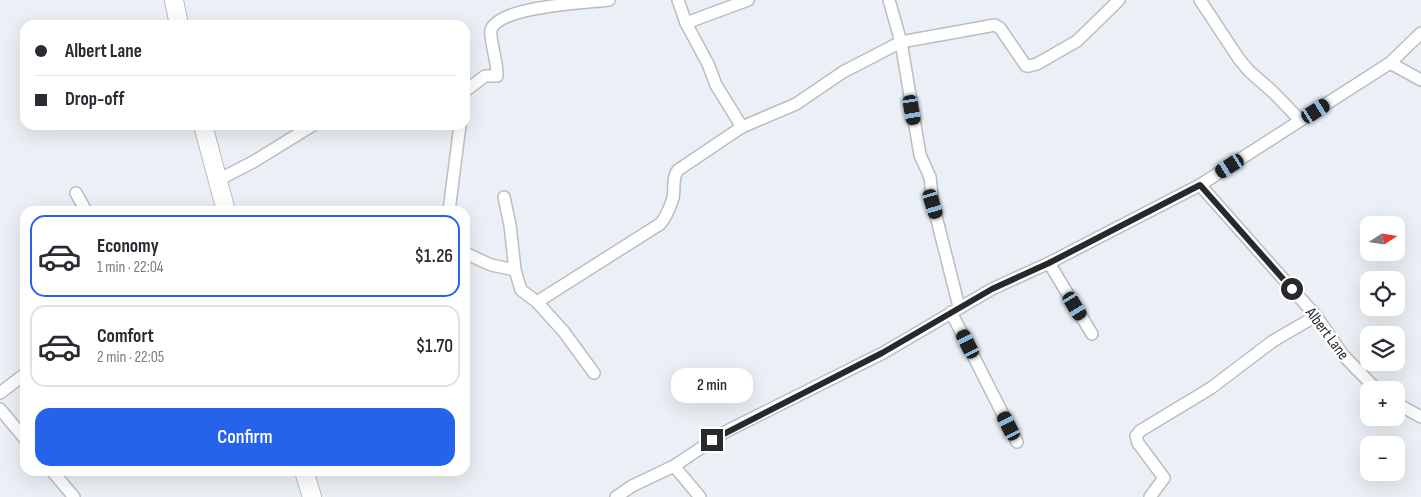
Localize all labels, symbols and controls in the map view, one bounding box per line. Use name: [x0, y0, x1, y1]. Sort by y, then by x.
text: Albert Lane: [65, 40, 142, 63]
text: Drop-off: [65, 88, 125, 111]
car: [902, 94, 921, 126]
car: [1299, 97, 1332, 125]
car: [1213, 152, 1246, 180]
car: [921, 187, 944, 221]
north arrow: [1360, 216, 1405, 261]
map controls: [1360, 216, 1405, 481]
icon: car: [37, 234, 82, 279]
text: Economy: [97, 235, 159, 258]
text: $1.26: [414, 245, 453, 268]
text: 1 min · 22:04: [97, 258, 164, 277]
button: locate: [1360, 271, 1405, 316]
route start: [1281, 278, 1303, 300]
car: [1060, 289, 1089, 323]
street label: Albert Lane: [1300, 303, 1353, 364]
icon: car: [37, 324, 82, 369]
text: Comfort: [97, 325, 154, 348]
button: layers: [1360, 326, 1405, 371]
car: [954, 327, 981, 361]
text: $1.70: [416, 335, 453, 358]
text: 2 min · 22:05: [97, 348, 164, 367]
callout: 2 min: [671, 368, 753, 402]
text: 2 min: [697, 376, 727, 395]
button: +: [1360, 381, 1405, 426]
button: Confirm: [35, 408, 455, 466]
car: [995, 409, 1022, 443]
route end: [701, 429, 723, 451]
button: −: [1360, 436, 1405, 481]

